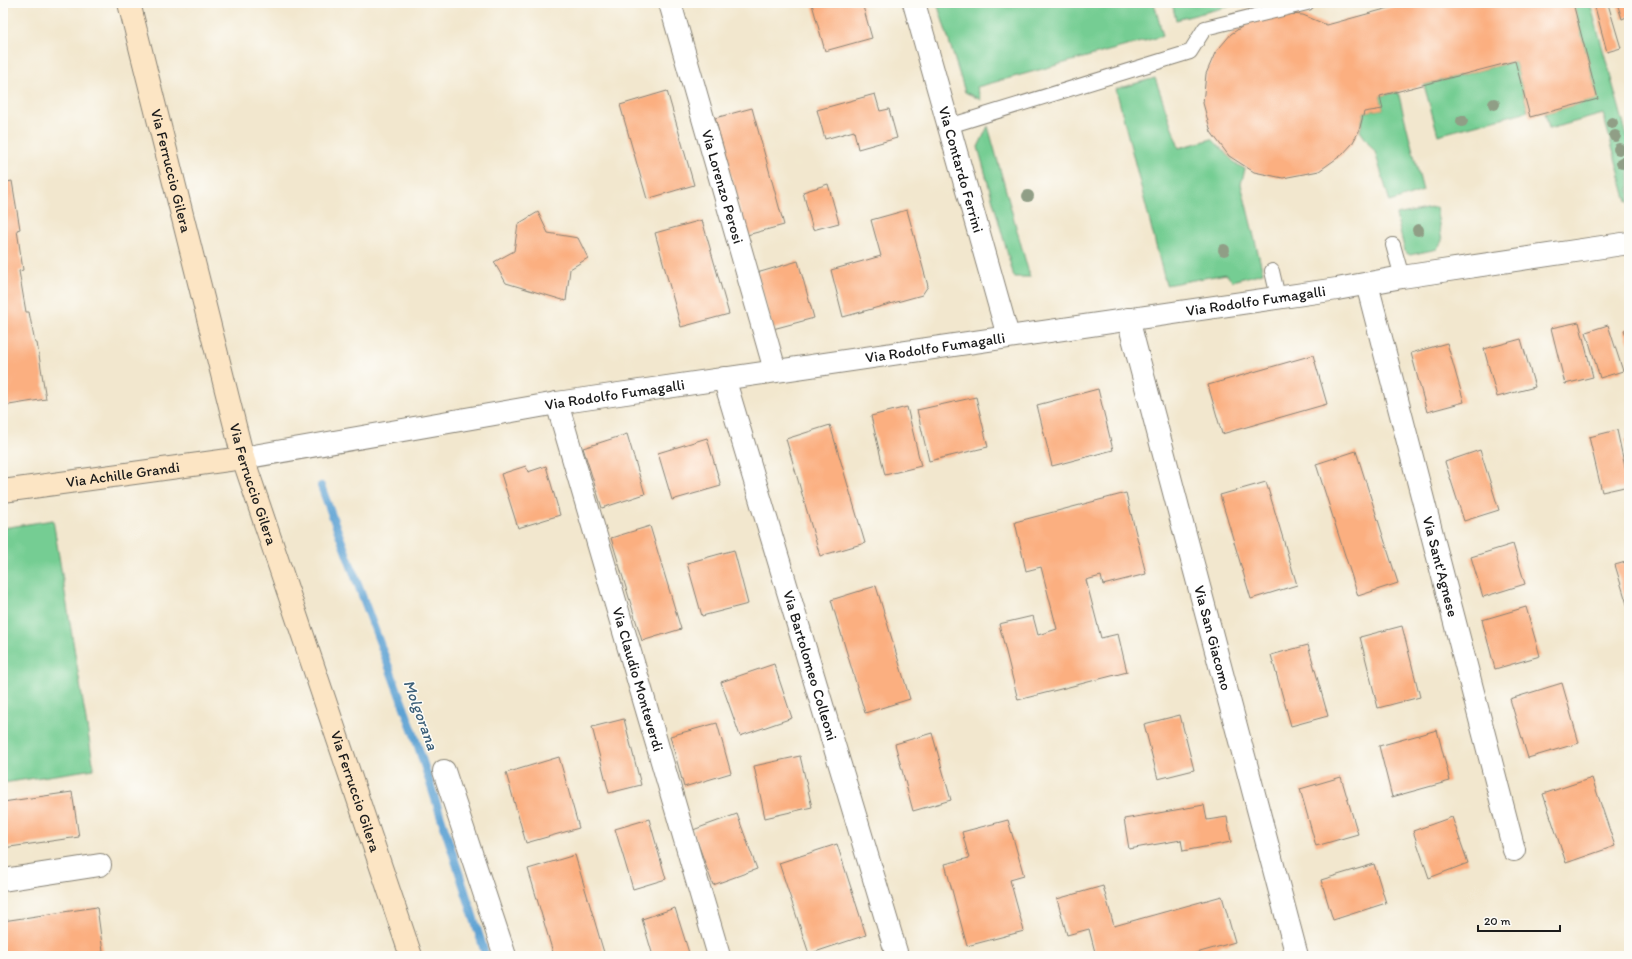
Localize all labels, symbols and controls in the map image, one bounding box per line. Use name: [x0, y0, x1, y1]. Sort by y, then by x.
street label: Via Contardo Ferrini: [935, 104, 987, 235]
street label: Via Ferruccio Gilera: [147, 107, 195, 235]
street label: Via Lorenzo Perosi: [698, 128, 747, 246]
street label: Via Rodolfo Fumagalli: [1185, 282, 1327, 320]
street label: Via Rodolfo Fumagalli: [864, 329, 1006, 367]
street label: Via Rodolfo Fumagalli: [543, 375, 686, 414]
street label: Via Ferruccio Gilera: [226, 421, 281, 548]
street label: Via Achille Grandi: [65, 458, 181, 491]
street label: Via Sant'Agnese: [1419, 514, 1462, 619]
street label: Via San Giacomo: [1190, 583, 1235, 692]
street label: Via Bartolomeo Colleoni: [779, 588, 841, 743]
street label: Via Claudio Monteverdi: [608, 605, 668, 754]
water label: Molgorana: [399, 677, 443, 753]
street label: Via Ferruccio Gilera: [327, 729, 384, 855]
scale bar: [1478, 907, 1560, 933]
text: 20 m: [1484, 914, 1511, 928]

